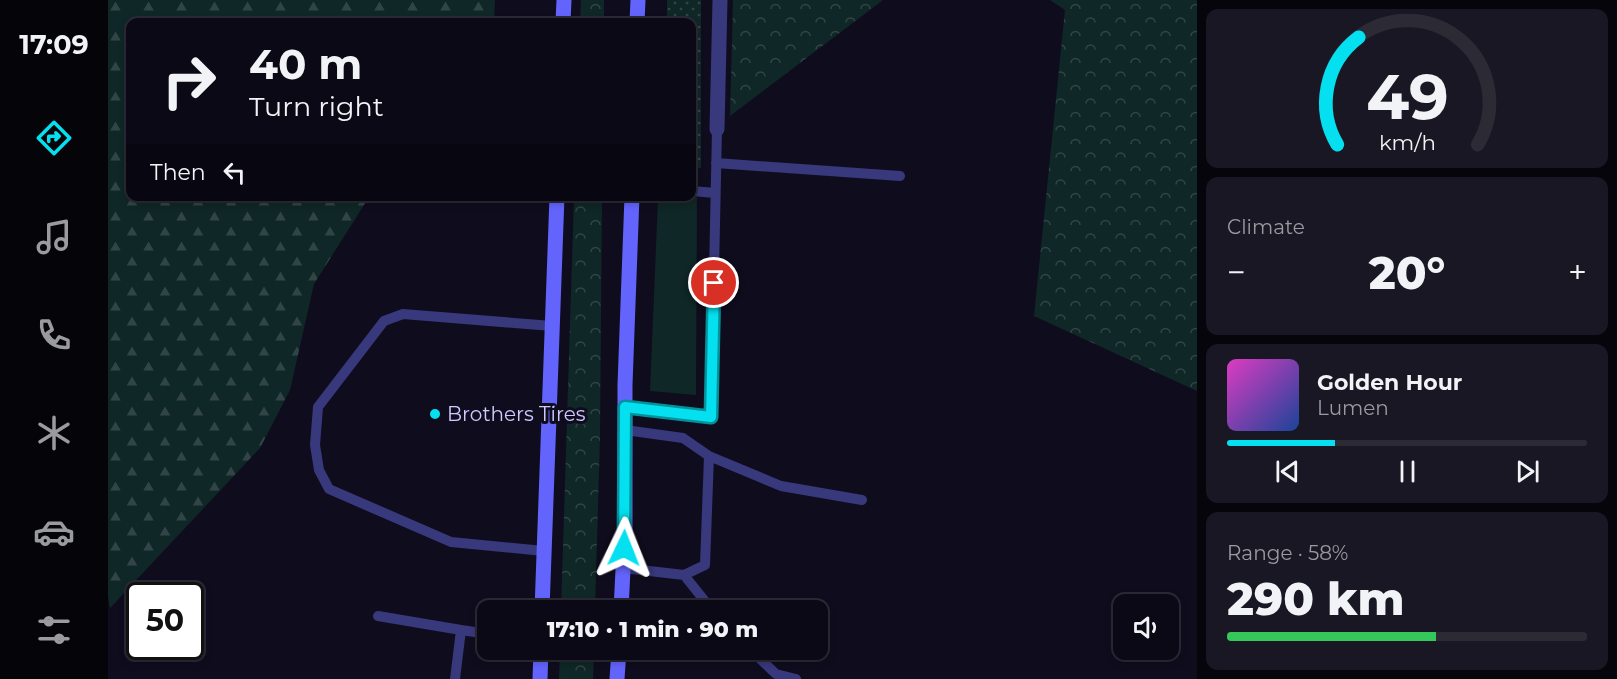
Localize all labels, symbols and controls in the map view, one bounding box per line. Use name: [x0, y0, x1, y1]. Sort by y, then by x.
text: 17:09: [19, 28, 89, 61]
text: 40 m: [249, 38, 362, 90]
icon: right: [150, 42, 228, 120]
text: 49: [1366, 59, 1448, 135]
text: Turn right: [249, 90, 384, 123]
icon: directions: [33, 117, 75, 159]
text: km/h: [1378, 130, 1436, 156]
icon: left: [218, 156, 251, 189]
text: Then: [150, 159, 206, 186]
text: Climate: [1227, 215, 1305, 239]
icon: music: [33, 216, 75, 258]
text: 20°: [1369, 245, 1445, 300]
text: −: [1227, 252, 1246, 292]
text: +: [1568, 252, 1587, 292]
pin: [688, 257, 739, 308]
icon: arrive: [697, 266, 730, 299]
icon: phone: [33, 314, 75, 356]
text: Golden Hour: [1317, 369, 1462, 396]
text: Lumen: [1317, 396, 1389, 420]
place label: Brothers Tires: [447, 402, 586, 426]
marker: Brothers Tires: [428, 407, 442, 421]
icon: climate: [33, 412, 75, 454]
icon: previous: [1271, 455, 1304, 488]
icon: pause: [1391, 455, 1424, 488]
icon: next: [1511, 455, 1544, 488]
icon: car: [33, 511, 75, 553]
position arrow: [592, 516, 656, 580]
text: Range · 58%: [1227, 541, 1348, 565]
text: 290 km: [1227, 571, 1405, 626]
speed limit sign: 50: [126, 582, 204, 660]
map controls: [1113, 594, 1179, 660]
button: sound: [1113, 594, 1179, 660]
icon: filters: [33, 609, 75, 651]
text: 17:10 · 1 min · 90 m: [547, 616, 758, 643]

